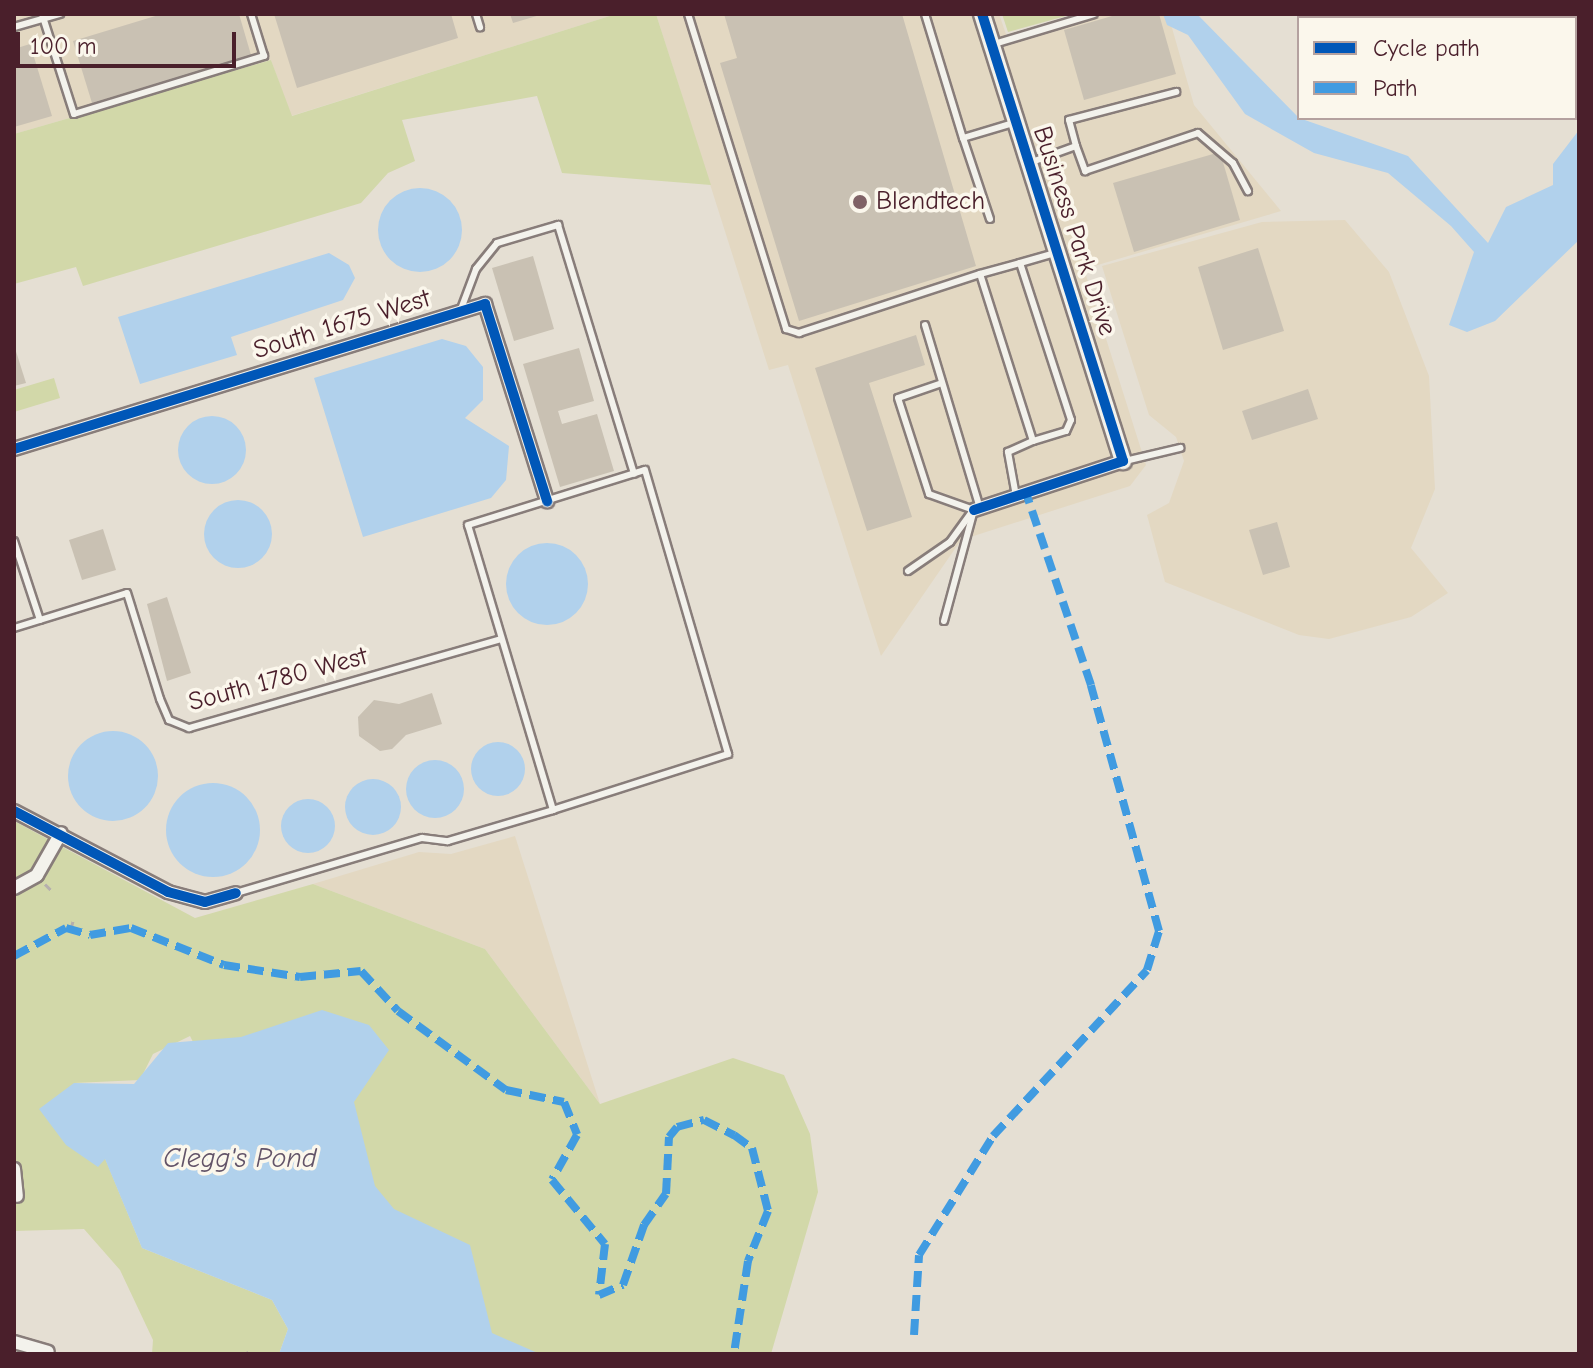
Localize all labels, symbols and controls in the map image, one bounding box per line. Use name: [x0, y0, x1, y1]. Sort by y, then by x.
scale bar: [20, 16, 240, 66]
legend: [1297, 16, 1577, 120]
text: 100 m: [30, 32, 97, 60]
text: Cycle path: [1373, 34, 1480, 62]
text: Path: [1373, 74, 1418, 102]
street label: Business Park Drive: [1025, 122, 1123, 340]
place label: Blendtech: [876, 186, 985, 218]
marker: Blendtech: [851, 193, 869, 211]
street label: South 1675 West: [250, 283, 434, 367]
street label: South 1780 West: [185, 641, 371, 719]
water label: Clegg's Pond: [163, 1141, 317, 1175]

